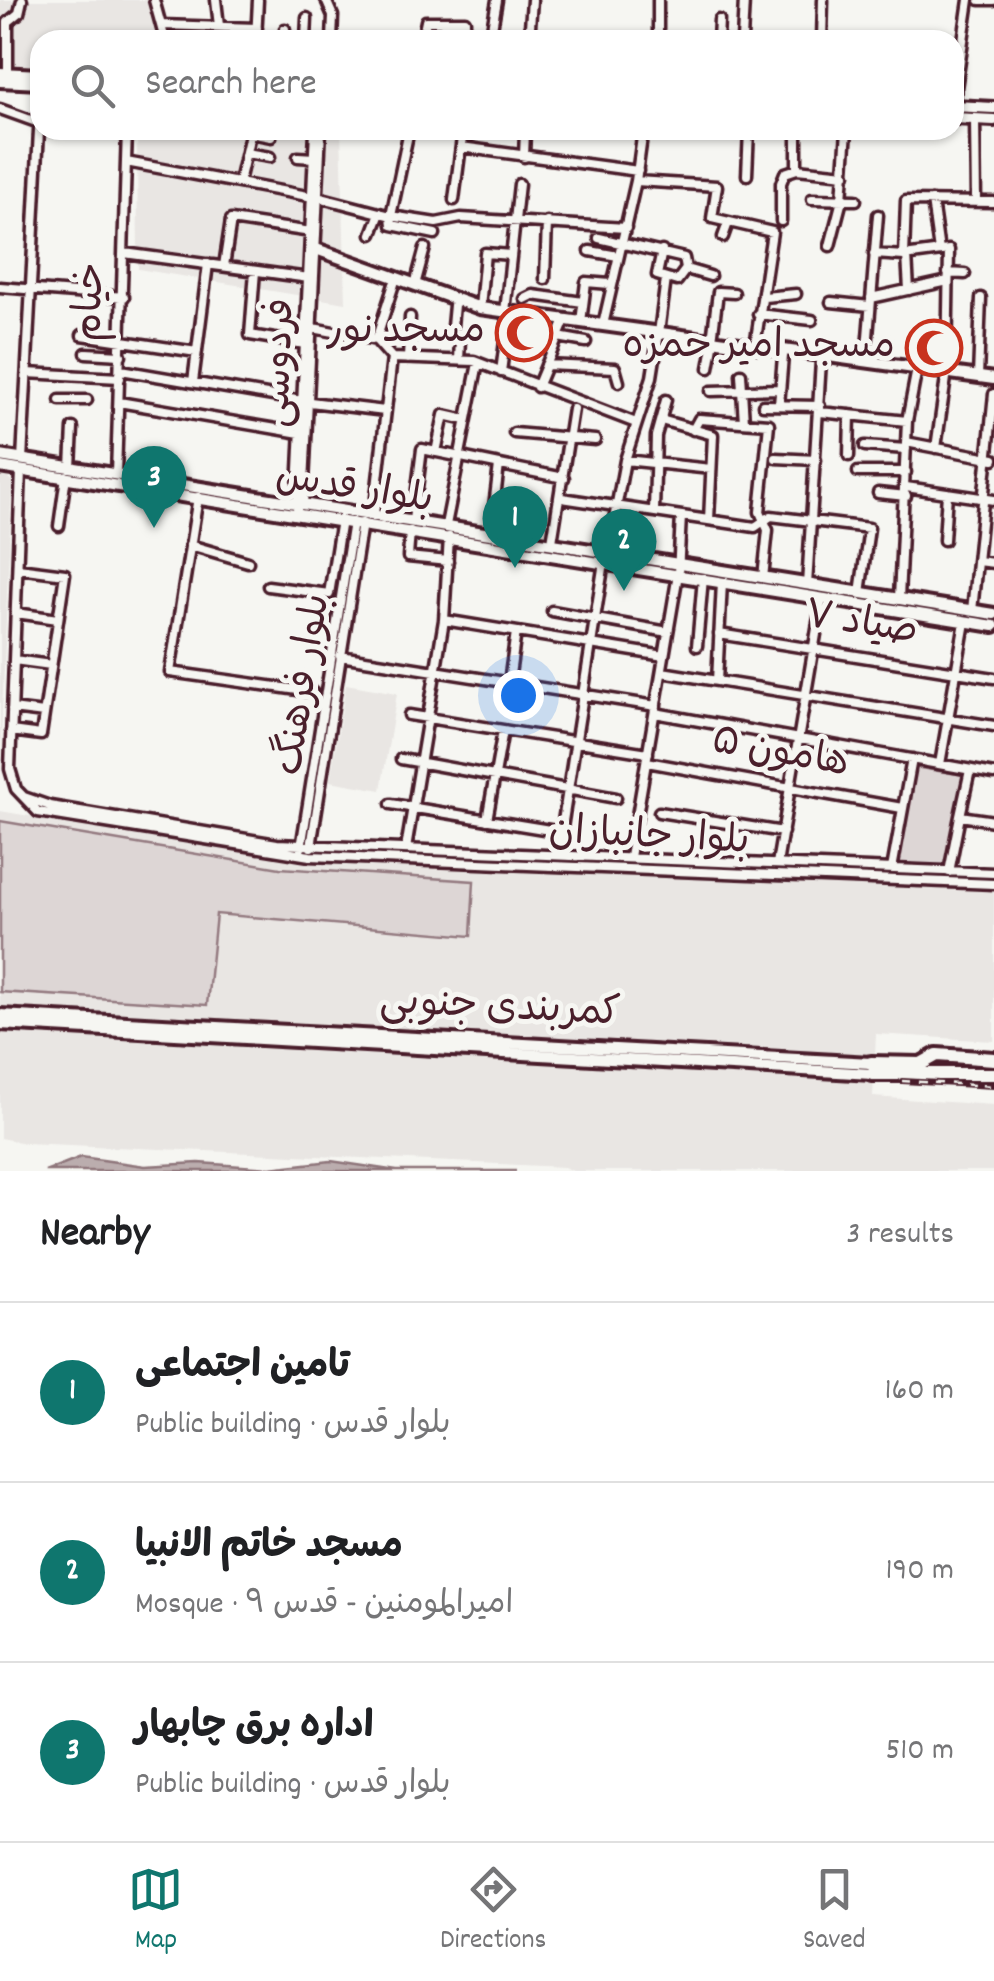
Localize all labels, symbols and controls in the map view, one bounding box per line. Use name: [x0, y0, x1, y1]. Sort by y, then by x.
search box: [30, 30, 964, 140]
icon: search: [65, 58, 120, 113]
text: Search here: [145, 58, 317, 113]
street label: خیام: [63, 261, 123, 343]
street label: فردوسی: [251, 297, 313, 429]
mosque icon: مسجد نور: [494, 303, 554, 363]
place label: مسجد نور: [326, 305, 485, 362]
mosque icon: مسجد امیر حمزه: [904, 318, 964, 378]
place label: مسجد امیر حمزه: [623, 320, 895, 377]
pin: 3: [122, 446, 186, 528]
street label: بلوار قدس: [271, 450, 437, 532]
pin: 1: [482, 486, 548, 568]
pin: 2: [592, 508, 656, 591]
street label: صیاد ۷: [800, 589, 922, 663]
street label: بلوار فرهنگ: [263, 590, 348, 780]
your location: [493, 670, 544, 721]
street label: هامون ۵: [707, 715, 853, 795]
street label: بلوار جانبازان: [547, 805, 751, 873]
street label: کمربندی جنوبی: [378, 975, 622, 1045]
text: Nearby: [40, 1206, 150, 1266]
text: 3 results: [846, 1213, 954, 1259]
text: تامین اجتماعی: [135, 1341, 350, 1396]
text: 1: [69, 1369, 76, 1415]
text: 160 m: [885, 1369, 954, 1415]
text: Public building · بلوار قدس: [135, 1403, 451, 1449]
text: مسجد خاتم الانبیا: [135, 1521, 403, 1576]
text: 2: [66, 1549, 79, 1595]
text: 190 m: [886, 1549, 954, 1595]
text: Mosque · امیرالمومنین - قدس ۹: [135, 1583, 513, 1629]
text: اداره برق چابهار: [135, 1701, 373, 1756]
text: 3: [65, 1729, 80, 1775]
text: 510 m: [885, 1729, 954, 1775]
text: Public building · بلوار قدس: [135, 1763, 451, 1809]
tab: Map: [128, 1862, 183, 1962]
tab: Directions: [440, 1862, 546, 1962]
tab: Saved: [803, 1862, 866, 1962]

